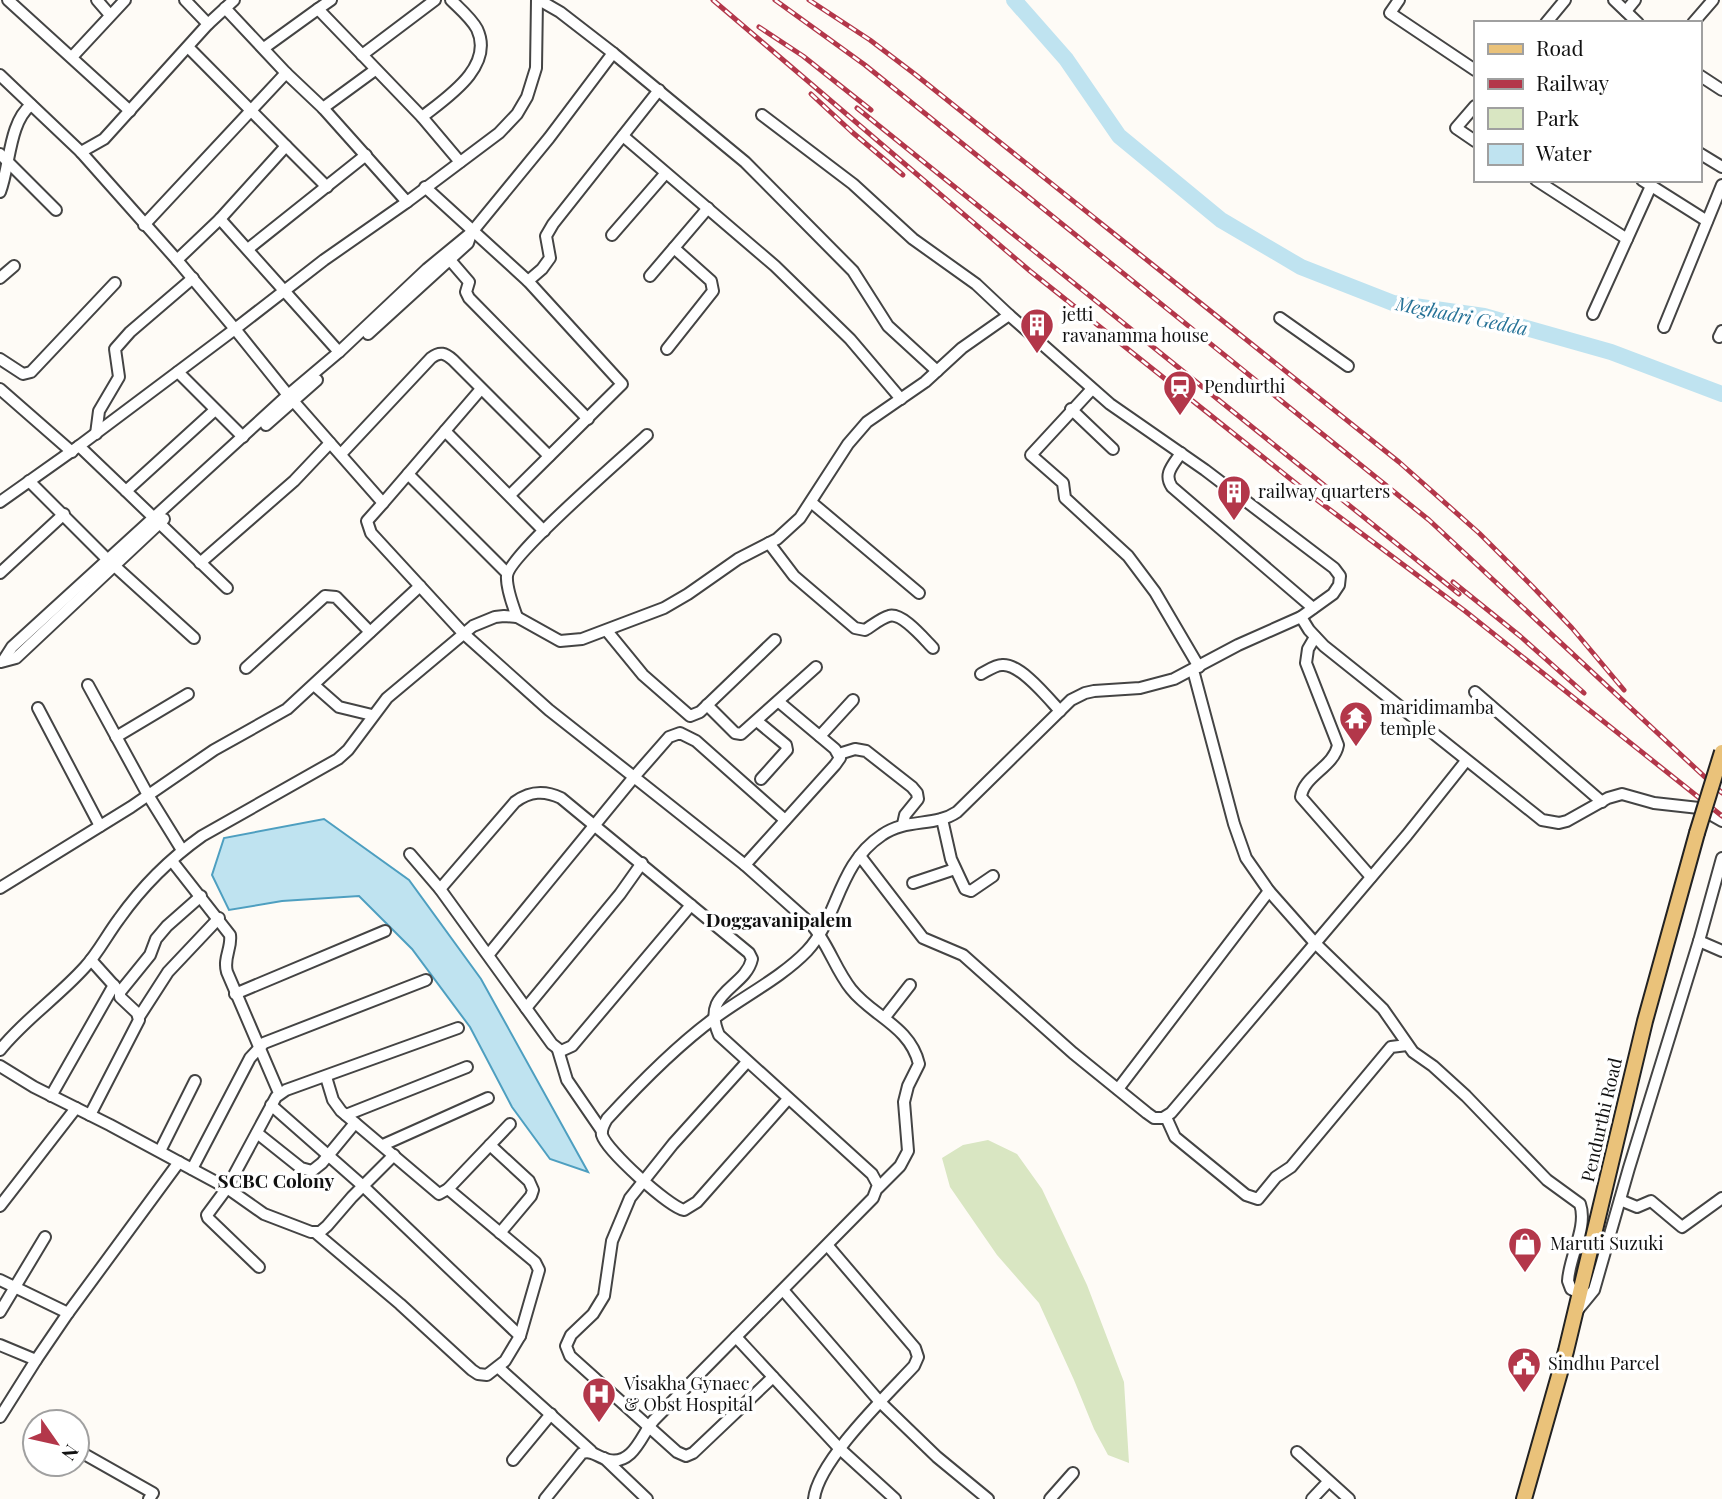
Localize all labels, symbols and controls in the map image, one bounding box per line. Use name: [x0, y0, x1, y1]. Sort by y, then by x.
legend: [1474, 21, 1701, 182]
text: Road: [1536, 33, 1584, 61]
text: Railway: [1536, 68, 1610, 96]
text: Park: [1536, 103, 1580, 131]
text: Water: [1535, 138, 1592, 166]
water label: Meghadri Gedda: [1393, 289, 1530, 341]
place label: jetti ravanamma house: [1061, 302, 1209, 347]
building icon: jetti ravanamma house: [1018, 306, 1056, 355]
station icon: Pendurthi: [1161, 368, 1199, 417]
place label: Pendurthi: [1204, 374, 1285, 398]
building icon: railway quarters: [1215, 473, 1253, 522]
place label: railway quarters: [1258, 479, 1390, 503]
place label: maridimamba temple: [1380, 695, 1494, 740]
temple icon: maridimamba temple: [1337, 699, 1375, 748]
district label: Doggavanipalem: [706, 906, 852, 932]
street label: Pendurthi Road: [1575, 1055, 1627, 1184]
district label: SCBC Colony: [218, 1167, 335, 1193]
shop icon: Maruti Suzuki: [1506, 1225, 1544, 1274]
place label: Maruti Suzuki: [1550, 1231, 1664, 1255]
public building icon: Sindhu Parcel: [1505, 1345, 1543, 1394]
place label: Sindhu Parcel: [1548, 1351, 1660, 1375]
place label: Visakha Gynaec & Obst Hospital: [623, 1371, 753, 1416]
hospital icon: Visakha Gynaec & Obst Hospital: [580, 1375, 618, 1424]
north arrow: [21, 1408, 91, 1478]
text: N: [56, 1440, 86, 1466]

